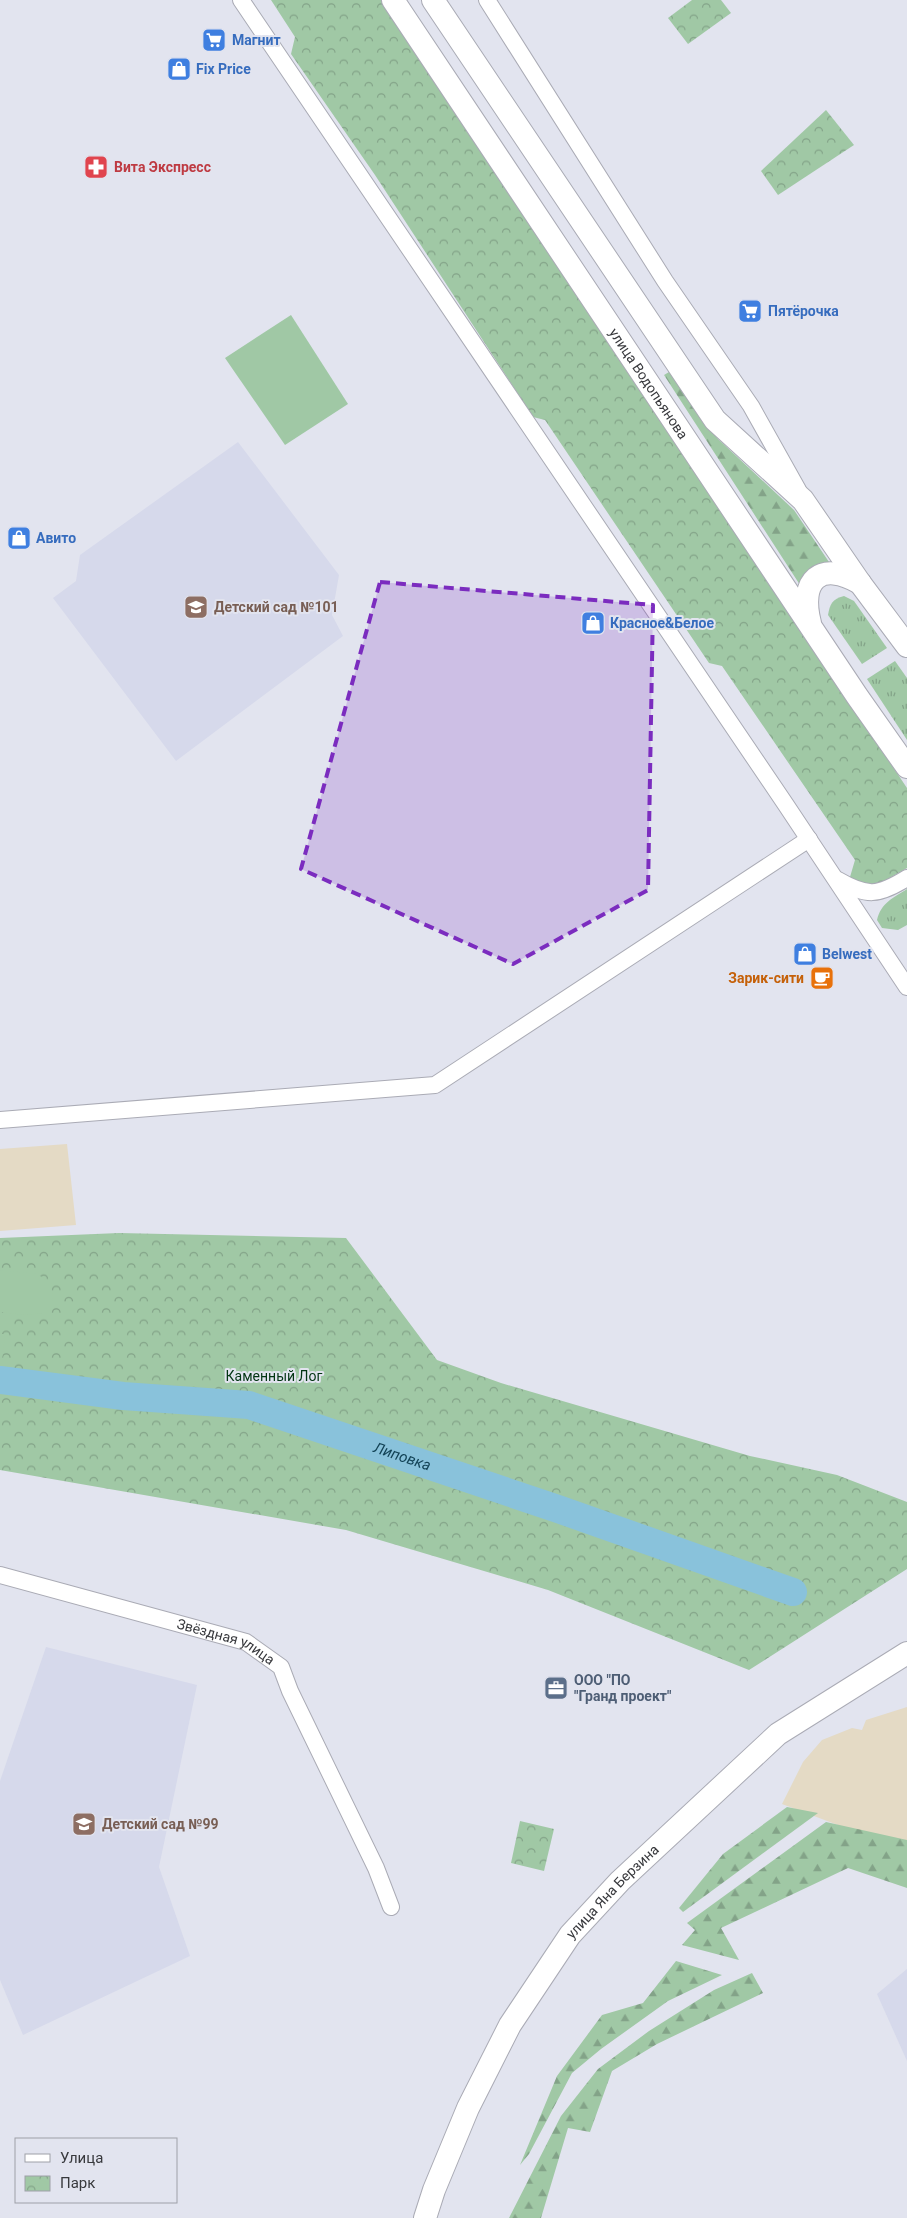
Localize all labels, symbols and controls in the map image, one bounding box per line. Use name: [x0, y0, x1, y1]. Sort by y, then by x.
supermarket icon: Магнит: [201, 27, 227, 53]
place label: Магнит: [232, 32, 281, 48]
shop icon: Fix Price: [166, 56, 192, 82]
place label: Fix Price: [196, 61, 251, 77]
pharmacy icon: Вита Экспресс: [83, 154, 109, 180]
place label: Вита Экспресс: [114, 159, 211, 175]
supermarket icon: Пятёрочка: [737, 298, 763, 324]
place label: Пятёрочка: [768, 303, 839, 319]
street label: улица Водопьянова: [606, 325, 691, 442]
shop icon: Авито: [6, 525, 32, 551]
place label: Авито: [36, 530, 76, 546]
school or university icon: Детский сад №101: [183, 594, 209, 620]
place label: Детский сад №101: [214, 599, 338, 615]
shop icon: Красное&Белое: [580, 610, 606, 636]
place label: Красное&Белое: [610, 615, 714, 631]
shop icon: Belwest: [792, 941, 818, 967]
place label: Belwest: [822, 946, 872, 962]
cafe icon: Зарик-сити: [809, 965, 835, 991]
place label: Зарик-сити: [728, 970, 804, 986]
park label: Каменный Лог: [226, 1368, 323, 1384]
water label: Липовка: [370, 1438, 433, 1475]
street label: Звёздная улица: [175, 1616, 278, 1668]
place label: ООО "ПО "Гранд проект": [574, 1672, 672, 1704]
office icon: ООО "ПО "Гранд проект": [543, 1675, 569, 1701]
school or university icon: Детский сад №99: [71, 1811, 97, 1837]
place label: Детский сад №99: [102, 1816, 218, 1832]
street label: улица Яна Берзина: [563, 1841, 662, 1942]
legend: [15, 2138, 178, 2203]
text: Улица: [60, 2149, 103, 2167]
text: Парк: [60, 2174, 95, 2192]

